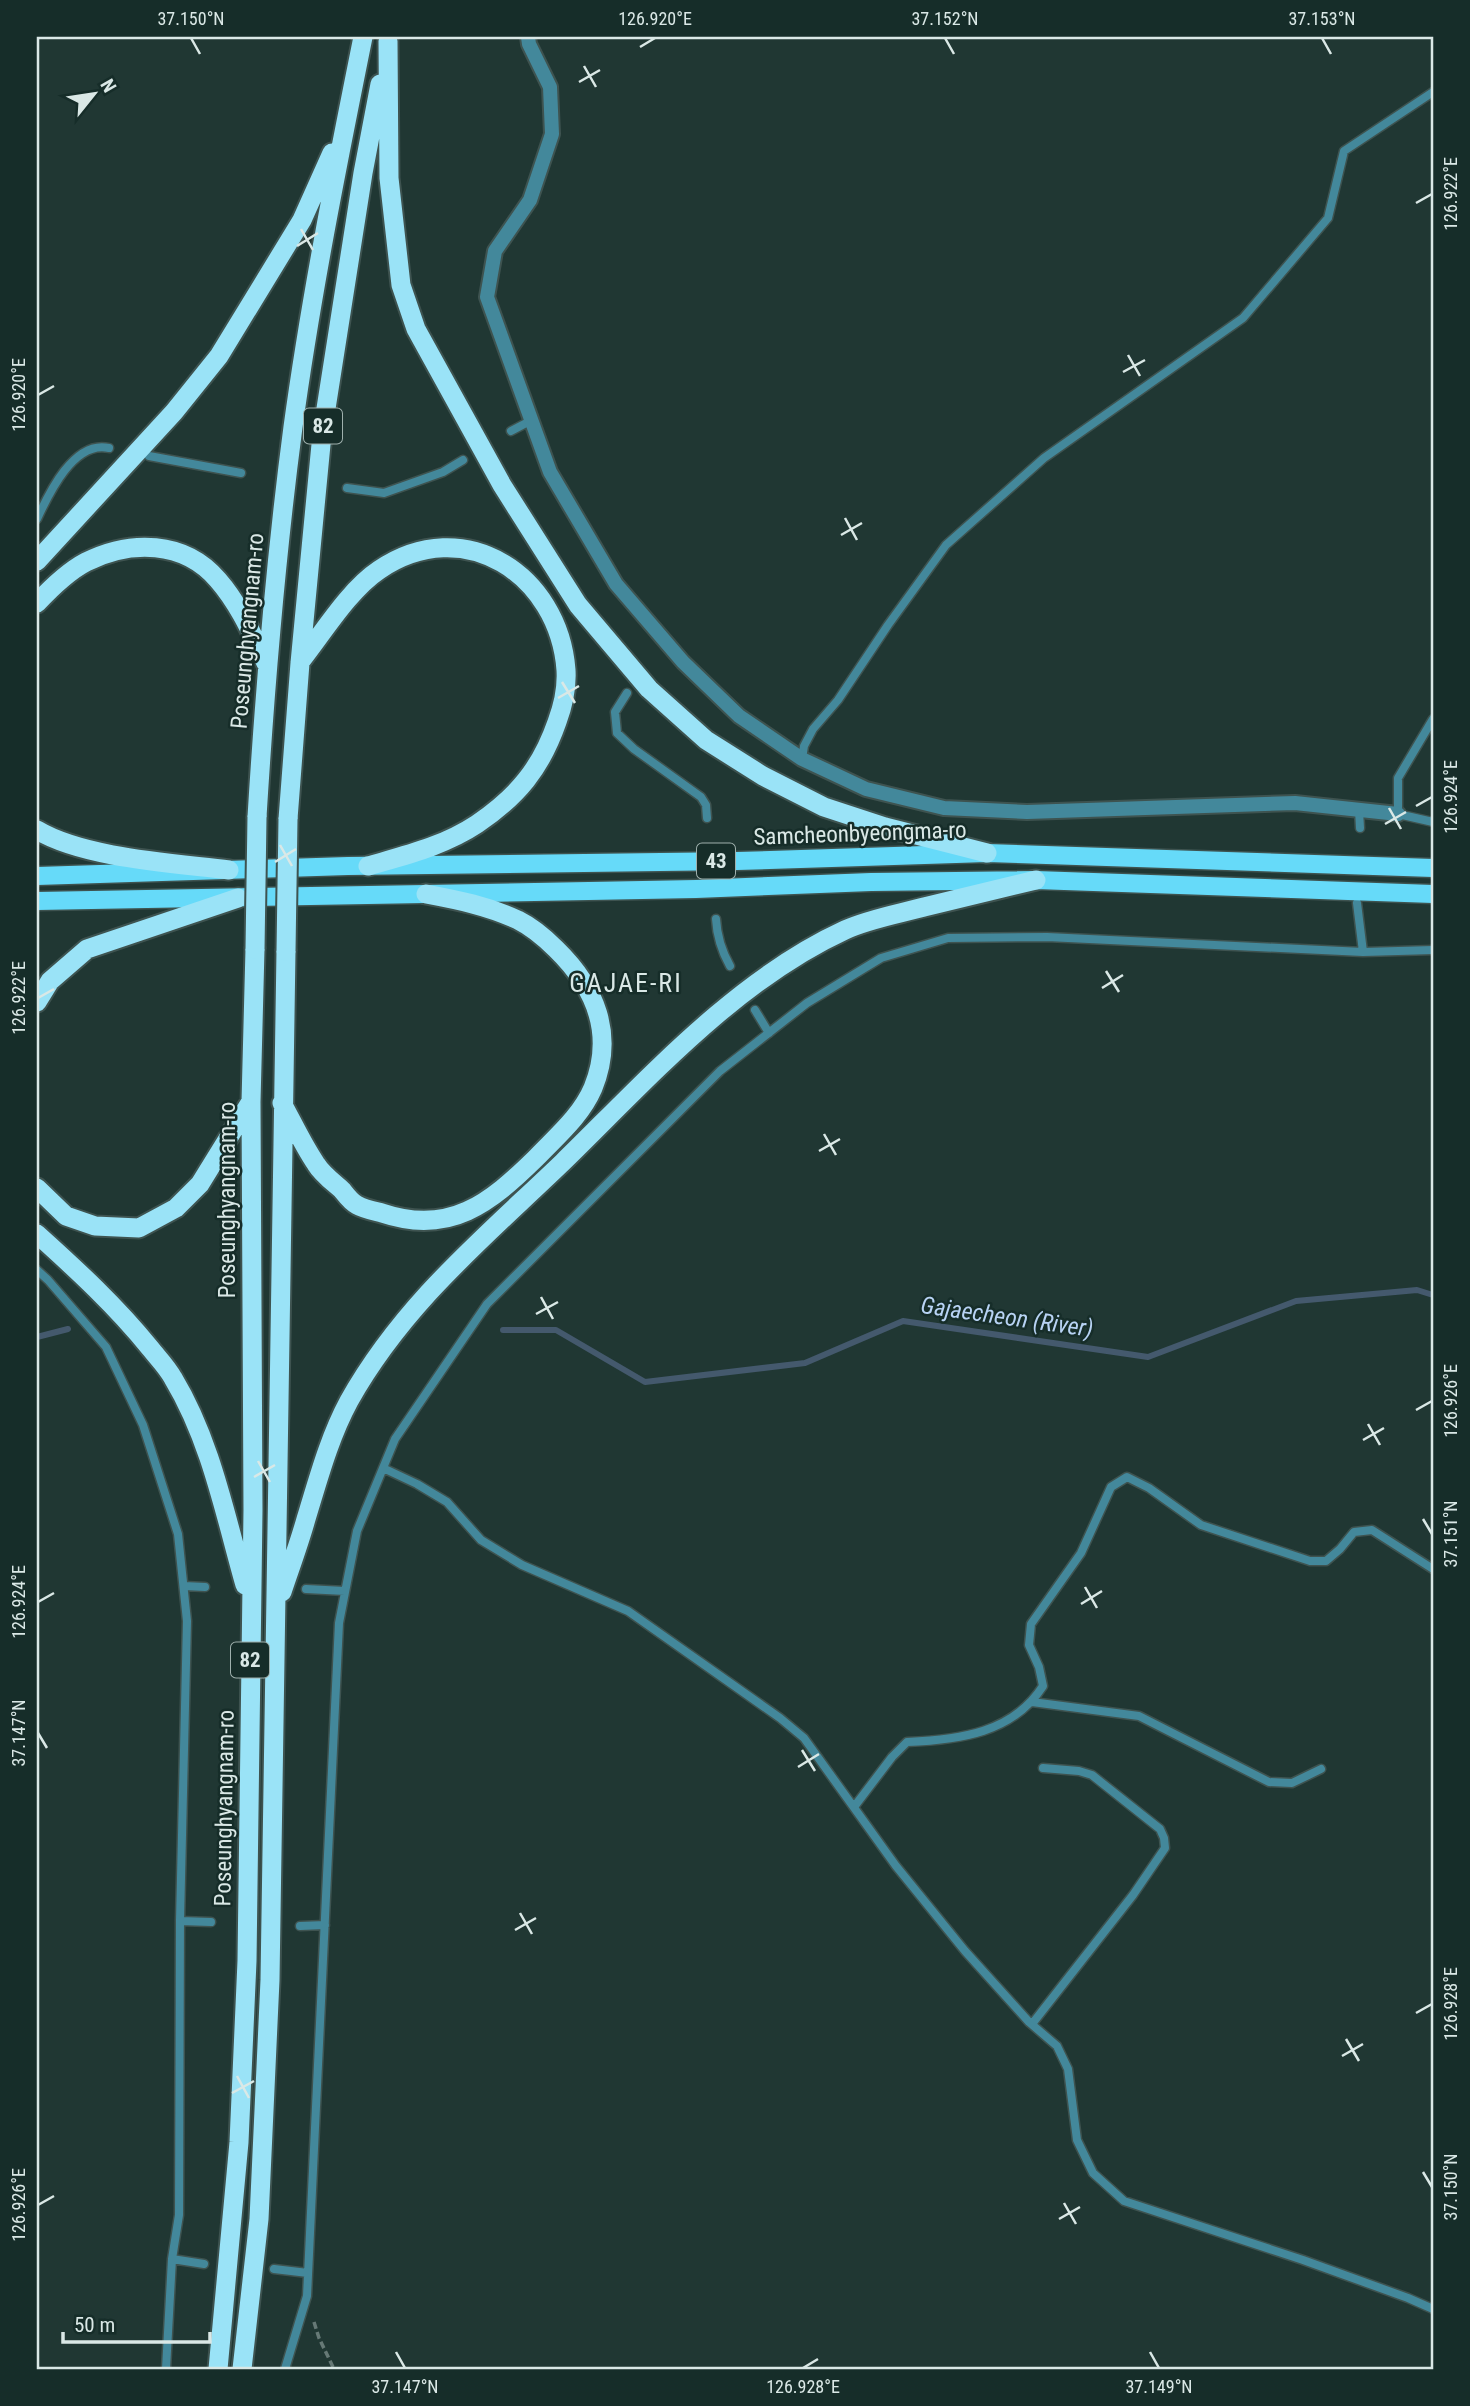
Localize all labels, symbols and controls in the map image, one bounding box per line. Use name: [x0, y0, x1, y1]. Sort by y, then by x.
text: 37.150°N: [157, 8, 225, 29]
text: 126.920°E: [618, 8, 692, 29]
text: 37.152°N: [911, 8, 979, 29]
text: 37.153°N: [1288, 8, 1356, 29]
north arrow: [60, 60, 130, 130]
text: N: [95, 75, 121, 97]
text: 126.922°E: [1440, 157, 1461, 231]
text: 126.920°E: [8, 358, 29, 432]
road number: 82: [304, 408, 342, 444]
street label: Poseunghyangnam-ro: [225, 532, 270, 730]
text: 126.924°E: [1440, 760, 1461, 834]
street label: Samcheonbyeongma-ro: [753, 816, 967, 851]
road number: 43: [697, 844, 735, 878]
text: 126.922°E: [8, 961, 29, 1035]
district label: GAJAE-RI: [569, 968, 683, 998]
street label: Poseunghyangnam-ro: [214, 1102, 241, 1298]
water label: Gajaecheon (River): [919, 1291, 1095, 1343]
text: 126.926°E: [1440, 1364, 1461, 1438]
text: 37.151°N: [1440, 1500, 1461, 1568]
text: 126.924°E: [8, 1565, 29, 1639]
road number: 82: [231, 1642, 269, 1678]
text: 37.147°N: [8, 1699, 29, 1767]
street label: Poseunghyangnam-ro: [209, 1710, 240, 1907]
text: 126.928°E: [1440, 1967, 1461, 2041]
text: 37.150°N: [1440, 2153, 1461, 2221]
text: 126.926°E: [8, 2168, 29, 2242]
scale bar: [63, 2301, 210, 2345]
text: 50 m: [74, 2313, 115, 2337]
text: 37.147°N: [371, 2376, 439, 2397]
text: 126.928°E: [766, 2376, 840, 2397]
text: 37.149°N: [1125, 2376, 1193, 2397]

